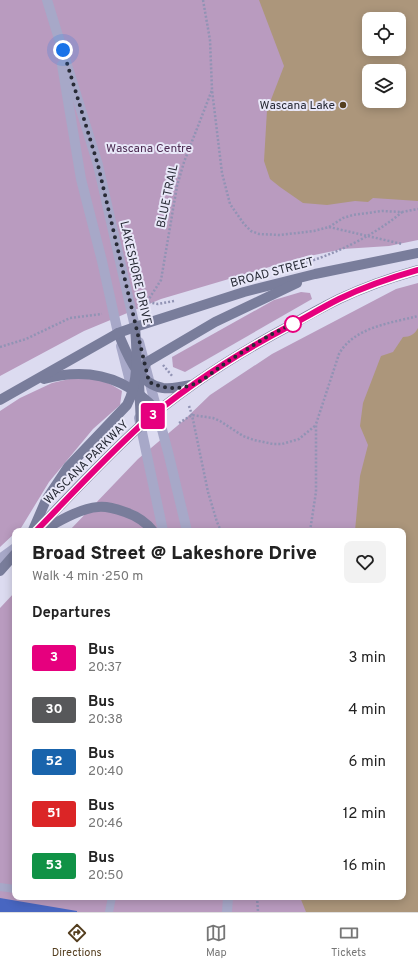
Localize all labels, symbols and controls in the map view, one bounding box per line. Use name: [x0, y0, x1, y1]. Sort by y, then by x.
map controls: [362, 12, 406, 108]
button: locate: [362, 12, 406, 56]
your location: [53, 40, 73, 60]
button: layers: [362, 64, 406, 108]
place label: Wascana Lake: [260, 98, 335, 114]
marker: Wascana Lake: [338, 100, 348, 110]
park label: Wascana Centre: [106, 141, 192, 157]
street label: BLUE TRAIL: [153, 163, 183, 230]
street label: LAKESHORE DRIVE: [115, 220, 155, 327]
street label: BROAD STREET: [229, 254, 316, 292]
unlabelled marker: [284, 315, 302, 333]
line badge: 3: [140, 403, 166, 429]
text: 3: [149, 407, 157, 424]
street label: WASCANA PARKWAY: [41, 417, 133, 508]
button: heart: [344, 541, 386, 583]
text: Broad Street @ Lakeshore Drive: [32, 542, 317, 566]
text: Walk · 4 min · 250 m: [32, 569, 143, 585]
text: Departures: [32, 604, 111, 623]
text: Bus: [88, 641, 115, 660]
text: 3: [50, 649, 58, 666]
text: 3 min: [348, 649, 386, 668]
text: 20:37: [88, 660, 122, 676]
text: Bus: [88, 693, 115, 712]
text: 30: [45, 701, 63, 718]
text: 4 min: [348, 701, 386, 720]
text: 20:38: [88, 712, 123, 728]
text: Bus: [88, 745, 115, 764]
text: 52: [45, 753, 63, 770]
text: 6 min: [349, 753, 386, 772]
text: 20:40: [88, 764, 124, 780]
text: Bus: [88, 797, 115, 816]
text: 51: [47, 805, 61, 822]
text: 12 min: [343, 805, 386, 824]
text: 20:46: [88, 816, 123, 832]
text: Bus: [88, 849, 115, 868]
text: 53: [46, 857, 62, 874]
text: 16 min: [343, 857, 386, 876]
text: 20:50: [88, 868, 124, 884]
tab: Directions: [52, 922, 102, 960]
tab: Map: [205, 922, 227, 960]
tab: Tickets: [331, 922, 366, 960]

